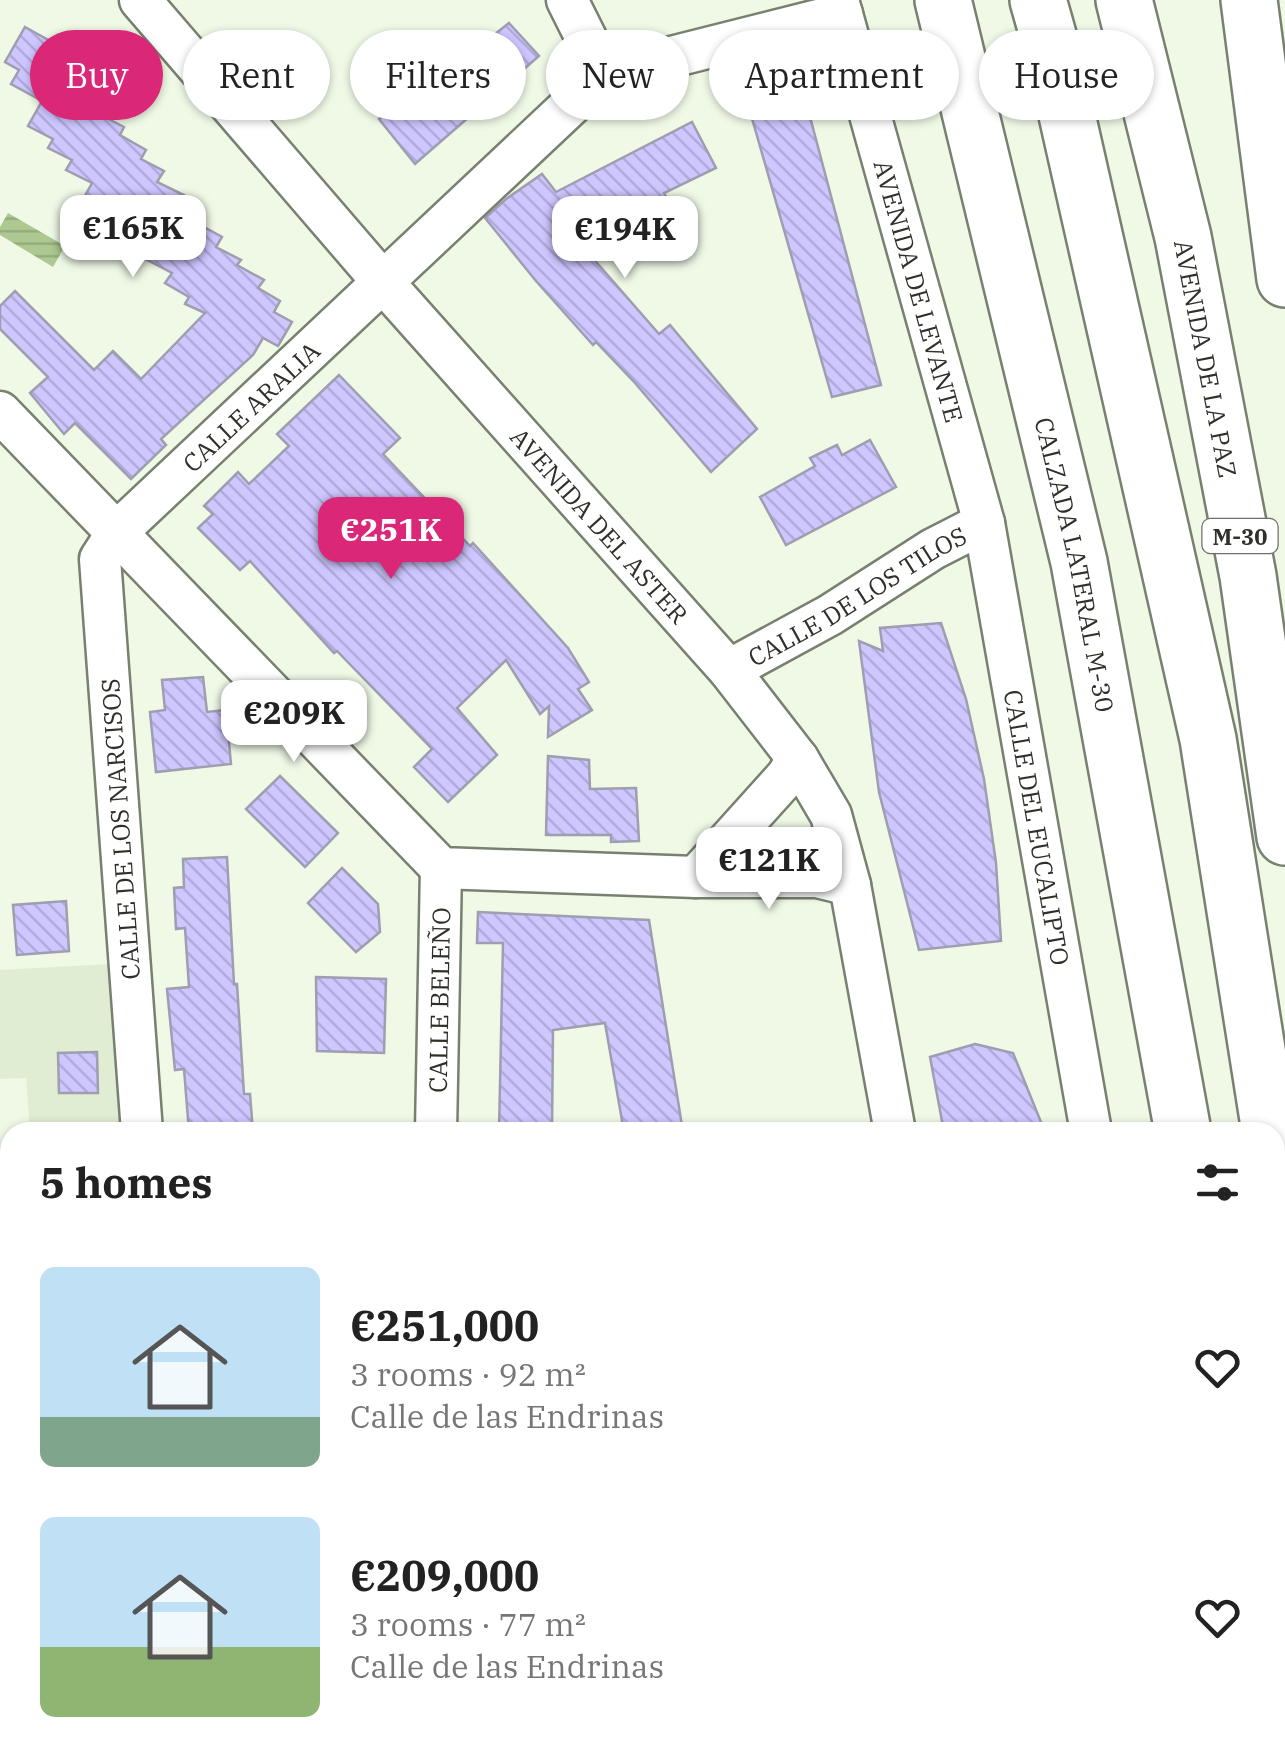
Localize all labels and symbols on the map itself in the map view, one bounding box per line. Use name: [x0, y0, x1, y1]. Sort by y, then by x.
street label: AVENIDA DE LEVANTE: [867, 156, 972, 426]
pin: €165K: [63, 195, 203, 280]
pin: €194K: [555, 196, 695, 281]
street label: AVENIDA DE LA PAZ: [1167, 237, 1245, 480]
street label: CALLE ARALIA: [175, 334, 326, 479]
street label: CALZADA LATERAL M-30: [1028, 414, 1123, 715]
street label: AVENIDA DEL ASTER: [504, 420, 696, 630]
pin: €251K: [321, 497, 461, 582]
street label: CALLE DE LOS TILOS: [742, 518, 972, 673]
road number: M-30: [1202, 519, 1278, 553]
street label: CALLE DE LOS NARCISOS: [93, 677, 147, 981]
pin: €209K: [224, 680, 364, 765]
street label: CALLE DEL EUCALIPTO: [997, 687, 1078, 968]
pin: €121K: [699, 827, 839, 912]
street label: CALLE BELEÑO: [420, 907, 457, 1093]

